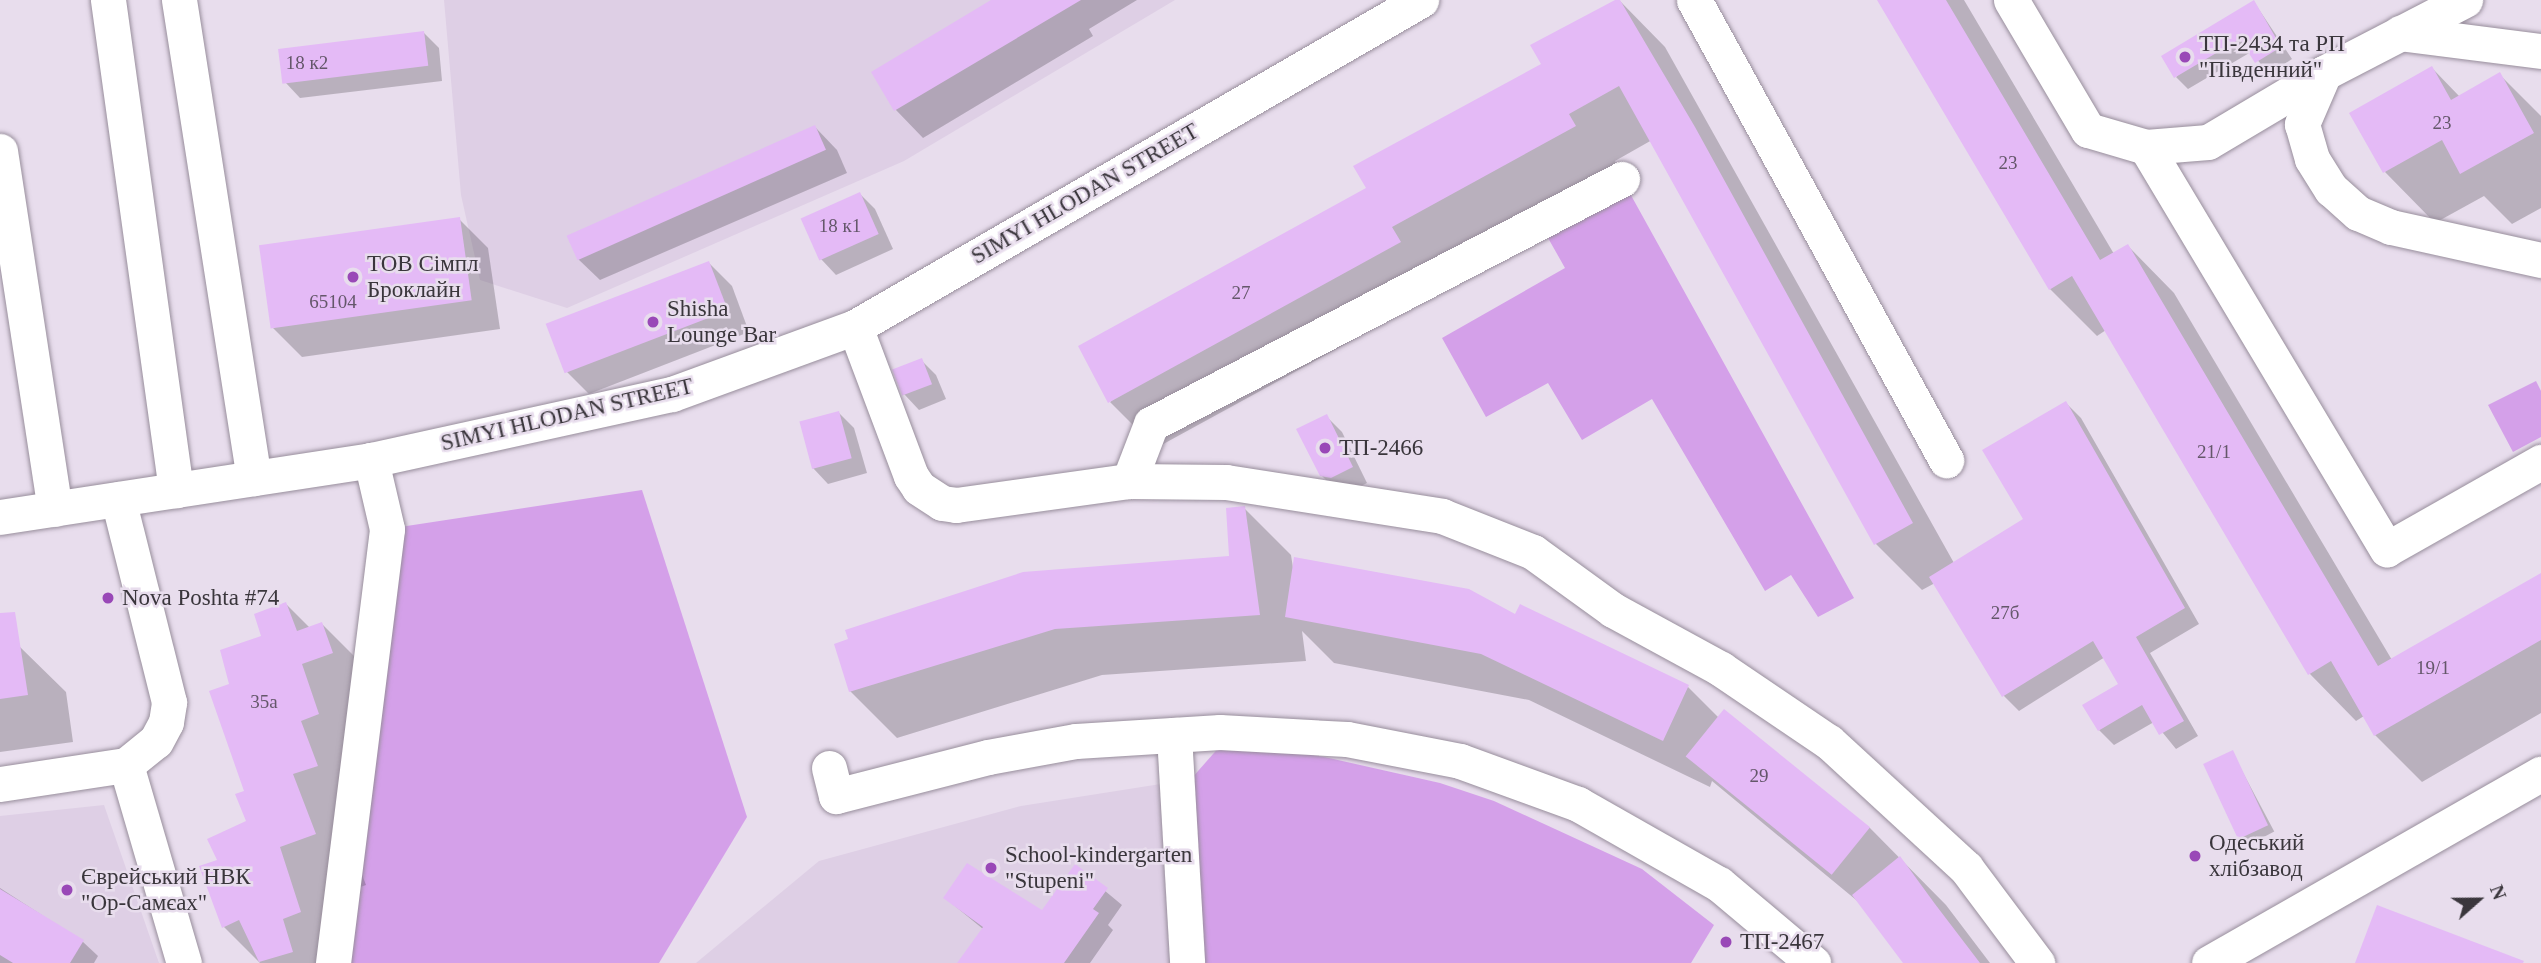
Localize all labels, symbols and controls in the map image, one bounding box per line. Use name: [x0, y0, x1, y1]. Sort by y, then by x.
place label: ТП-2434 та РП "Південний": [2199, 30, 2345, 84]
marker: ТП-2434 та РП "Південний": [2177, 49, 2193, 65]
house number: 18 к2: [286, 52, 328, 74]
house number: 23: [2432, 112, 2451, 134]
street label: SIMYI HLODAN STREET: [966, 118, 1204, 270]
house number: 23: [1998, 152, 2017, 174]
house number: 18 к1: [819, 215, 861, 237]
place label: ТОВ Сімпл Броклайн: [367, 250, 479, 304]
marker: ТОВ Сімпл Броклайн: [345, 269, 361, 285]
house number: 27: [1232, 282, 1250, 304]
house number: 65104: [309, 291, 357, 313]
place label: Shisha Lounge Bar: [667, 295, 776, 349]
marker: Shisha Lounge Bar: [645, 314, 661, 330]
street label: SIMYI HLODAN STREET: [438, 373, 696, 457]
place label: ТП-2466: [1339, 434, 1423, 462]
marker: ТП-2466: [1317, 440, 1333, 456]
house number: 21/1: [2197, 441, 2231, 463]
place label: Nova Poshta #74: [122, 584, 279, 612]
marker: Nova Poshta #74: [100, 590, 116, 606]
house number: 27б: [1991, 602, 2019, 624]
house number: 19/1: [2416, 657, 2450, 679]
house number: 35а: [250, 691, 278, 713]
house number: 29: [1750, 765, 1768, 787]
place label: Одеський хлібзавод: [2209, 829, 2304, 883]
place label: School-kindergarten "Stupeni": [1005, 841, 1192, 895]
marker: Одеський хлібзавод: [2187, 848, 2203, 864]
marker: School-kindergarten "Stupeni": [983, 860, 999, 876]
place label: Єврейський НВК "Ор-Самєах": [81, 863, 251, 917]
north arrow: [2443, 865, 2513, 935]
marker: Єврейський НВК "Ор-Самєах": [59, 882, 75, 898]
text: N: [2486, 882, 2510, 902]
place label: ТП-2467: [1740, 928, 1824, 956]
marker: ТП-2467: [1718, 934, 1734, 950]

